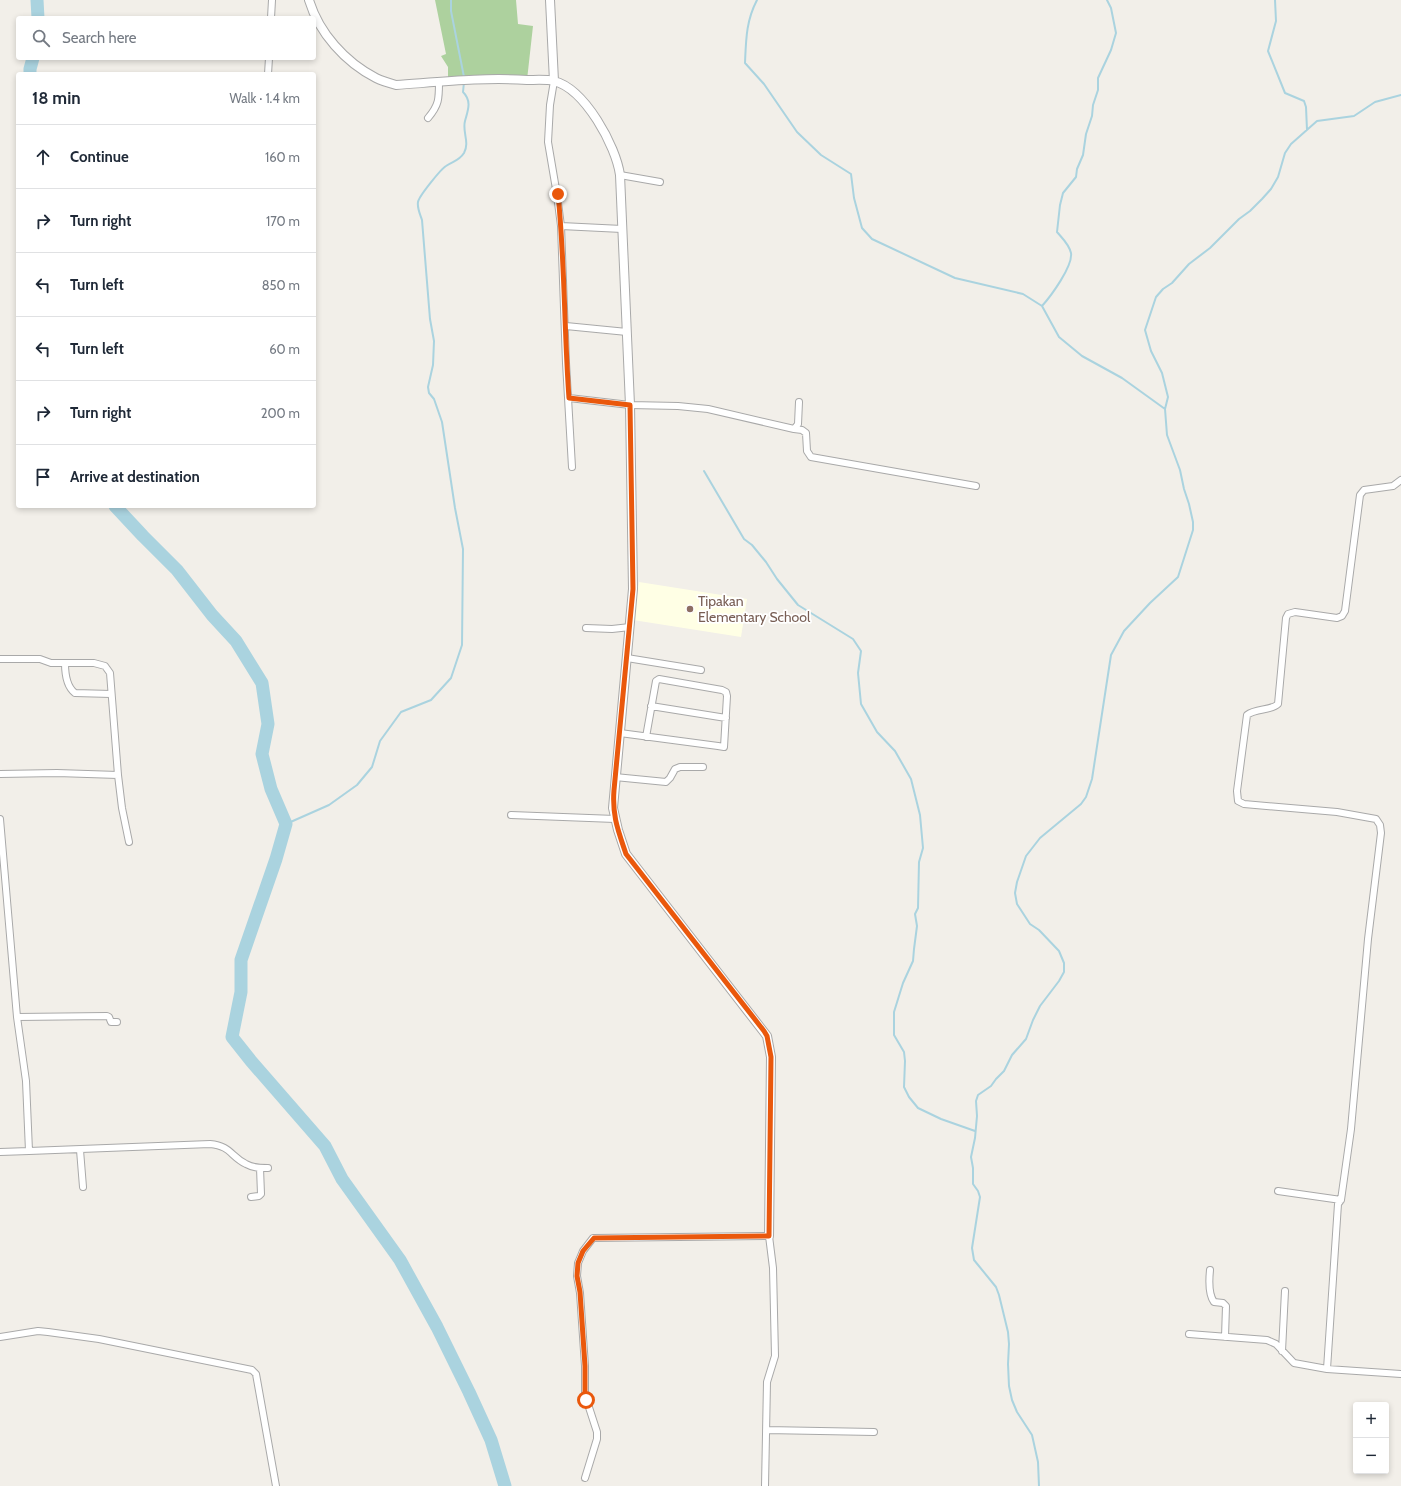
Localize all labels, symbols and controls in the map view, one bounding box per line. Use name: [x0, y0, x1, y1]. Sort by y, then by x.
search box: [16, 16, 316, 60]
icon: search: [30, 27, 52, 49]
text: Search here: [62, 29, 137, 47]
text: 18 min: [32, 88, 81, 108]
text: Walk · 1.4 km: [230, 90, 300, 106]
icon: ahead: [32, 146, 54, 168]
text: Continue: [70, 148, 129, 166]
text: 160 m: [265, 149, 300, 165]
route end: [549, 185, 567, 203]
icon: right: [32, 210, 54, 232]
text: Turn right: [70, 212, 131, 230]
text: 170 m: [266, 213, 300, 229]
icon: left: [32, 274, 54, 296]
text: Turn left: [70, 276, 124, 294]
text: 850 m: [262, 277, 300, 293]
icon: left: [32, 338, 54, 360]
text: Turn left: [70, 340, 124, 358]
text: 60 m: [269, 341, 300, 357]
icon: right: [32, 402, 54, 424]
text: Turn right: [70, 404, 131, 422]
text: 200 m: [261, 405, 300, 421]
icon: arrive: [32, 466, 54, 488]
text: Arrive at destination: [70, 468, 200, 486]
place label: Tipakan Elementary School: [698, 592, 811, 626]
marker: Tipakan Elementary School: [685, 604, 695, 614]
route start: [577, 1391, 595, 1409]
map controls: [1353, 1402, 1389, 1474]
button: +: [1353, 1402, 1389, 1438]
button: −: [1353, 1438, 1389, 1474]

